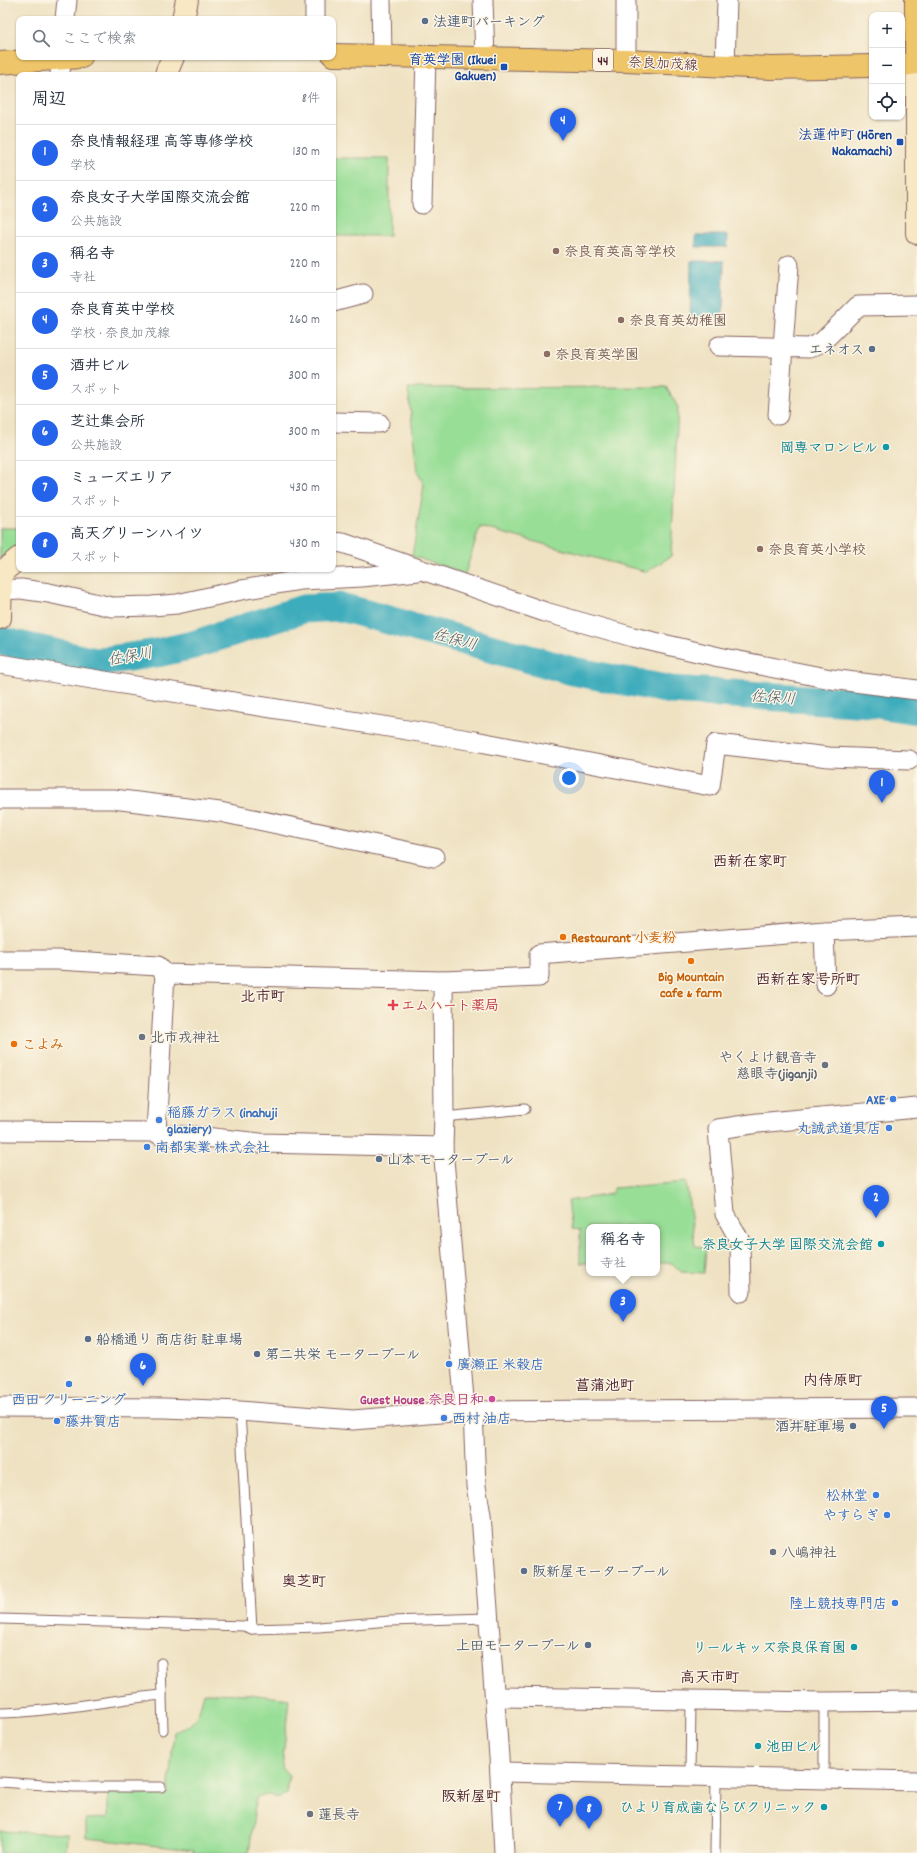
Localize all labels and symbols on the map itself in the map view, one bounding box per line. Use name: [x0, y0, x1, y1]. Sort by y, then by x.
place label: 法連町パーキング: [433, 13, 545, 33]
marker: 法連町パーキング: [420, 16, 430, 26]
road number: 44: [593, 49, 613, 71]
place label: 育英学園 (Ikuei Gakuen): [409, 51, 496, 87]
street label: 奈良加茂線: [627, 53, 698, 77]
marker: 育英学園 (Ikuei Gakuen): [499, 62, 509, 72]
pin: 4: [550, 108, 576, 141]
place label: 法蓮仲町 (Hōren Nakamachi): [798, 126, 893, 162]
marker: 法蓮仲町 (Hōren Nakamachi): [895, 137, 905, 147]
place label: 奈良育英高等学校: [564, 243, 676, 263]
marker: 奈良育英高等学校: [551, 246, 561, 256]
place label: 奈良育英幼稚園: [629, 312, 727, 332]
marker: 奈良育英幼稚園: [616, 315, 626, 325]
place label: エネオス: [809, 341, 864, 361]
marker: エネオス: [867, 344, 877, 354]
place label: 奈良育英学園: [555, 346, 639, 366]
marker: 奈良育英学園: [542, 349, 552, 359]
place label: 岡専マロンビル: [780, 439, 878, 459]
marker: 岡専マロンビル: [881, 442, 891, 452]
place label: 奈良育英小学校: [768, 541, 866, 561]
marker: 奈良育英小学校: [755, 544, 765, 554]
water label: 佐保川: [430, 624, 479, 657]
water label: 佐保川: [106, 643, 154, 673]
water label: 佐保川: [750, 686, 796, 712]
your location: [559, 768, 579, 788]
pin: 1: [869, 770, 895, 803]
district label: 西新在家町: [712, 852, 788, 874]
place label: Restaurant 小麦粉: [571, 929, 676, 949]
marker: Restaurant 小麦粉: [558, 932, 568, 942]
marker: Big Mountain cafe & farm: [686, 956, 696, 966]
place label: Big Mountain cafe & farm: [658, 968, 725, 1004]
district label: 西新在家号所町: [755, 970, 861, 992]
district label: 北市町: [240, 987, 286, 1009]
place label: エムハート薬局: [401, 997, 499, 1017]
marker: エムハート薬局: [388, 1000, 398, 1010]
place label: 北市戎神社: [150, 1029, 220, 1049]
marker: 北市戎神社: [137, 1032, 147, 1042]
place label: こよみ: [22, 1036, 64, 1056]
marker: こよみ: [9, 1039, 19, 1049]
place label: やくよけ観音寺 慈眼寺(jiganji): [719, 1049, 817, 1085]
marker: やくよけ観音寺 慈眼寺(jiganji): [820, 1060, 830, 1070]
place label: AXE: [866, 1091, 886, 1111]
marker: AXE: [888, 1094, 898, 1104]
place label: 稲藤ガラス (inahuji glaziery): [167, 1104, 278, 1140]
marker: 稲藤ガラス (inahuji glaziery): [154, 1115, 164, 1125]
place label: 丸誠武道具店: [797, 1120, 881, 1140]
marker: 丸誠武道具店: [884, 1123, 894, 1133]
place label: 南都実業 株式会社: [155, 1139, 270, 1159]
marker: 南都実業 株式会社: [142, 1142, 152, 1152]
place label: 山本 モータープール: [387, 1151, 514, 1171]
marker: 山本 モータープール: [374, 1154, 384, 1164]
pin: 2: [863, 1185, 889, 1218]
place label: 奈良女子大学 国際交流会館: [702, 1236, 873, 1256]
marker: 奈良女子大学 国際交流会館: [876, 1239, 886, 1249]
pin: 3: [610, 1289, 636, 1322]
place label: 船橋通り 商店街 駐車場: [96, 1331, 242, 1351]
marker: 船橋通り 商店街 駐車場: [83, 1334, 93, 1344]
place label: 第二共栄 モータープール: [265, 1346, 420, 1366]
marker: 第二共栄 モータープール: [252, 1349, 262, 1359]
pin: 6: [130, 1353, 156, 1386]
place label: 廣瀬正 米穀店: [457, 1356, 544, 1376]
marker: 廣瀬正 米穀店: [444, 1359, 454, 1369]
district label: 内侍原町: [803, 1371, 863, 1393]
district label: 菖蒲池町: [575, 1376, 635, 1398]
marker: 西田 クリーニング: [64, 1379, 74, 1389]
place label: 西田 クリーニング: [11, 1391, 127, 1411]
place label: Guest House 奈良日和: [360, 1391, 484, 1411]
marker: Guest House 奈良日和: [487, 1394, 497, 1404]
pin: 5: [871, 1396, 897, 1429]
place label: 西村 油店: [452, 1410, 511, 1430]
place label: 藤井質店: [65, 1413, 121, 1433]
marker: 西村 油店: [439, 1413, 449, 1423]
marker: 藤井質店: [52, 1416, 62, 1426]
place label: 酒井駐車場: [775, 1418, 845, 1438]
marker: 酒井駐車場: [848, 1421, 858, 1431]
place label: 松林堂: [826, 1487, 868, 1507]
marker: 松林堂: [871, 1490, 881, 1500]
place label: やすらぎ: [823, 1507, 879, 1527]
marker: やすらぎ: [882, 1510, 892, 1520]
place label: 八嶋神社: [781, 1544, 837, 1564]
marker: 八嶋神社: [768, 1547, 778, 1557]
place label: 阪新屋モータープール: [532, 1563, 670, 1583]
marker: 阪新屋モータープール: [519, 1566, 529, 1576]
district label: 奥芝町: [281, 1572, 327, 1594]
place label: 陸上競技専門店: [789, 1595, 887, 1615]
marker: 陸上競技専門店: [890, 1598, 900, 1608]
place label: 上田モータープール: [456, 1637, 580, 1657]
place label: リールキッズ奈良保育園: [693, 1639, 846, 1659]
marker: 上田モータープール: [583, 1640, 593, 1650]
marker: リールキッズ奈良保育園: [849, 1642, 859, 1652]
district label: 高天市町: [680, 1668, 740, 1690]
place label: 池田ビル: [766, 1738, 822, 1758]
marker: 池田ビル: [753, 1741, 763, 1751]
district label: 阪新屋町: [441, 1787, 501, 1809]
pin: 7: [547, 1794, 573, 1827]
pin: 8: [576, 1796, 602, 1829]
place label: ひより育成歯ならびクリニック: [620, 1799, 816, 1819]
marker: ひより育成歯ならびクリニック: [819, 1802, 829, 1812]
place label: 蓮長寺: [318, 1806, 360, 1826]
marker: 蓮長寺: [305, 1809, 315, 1819]

